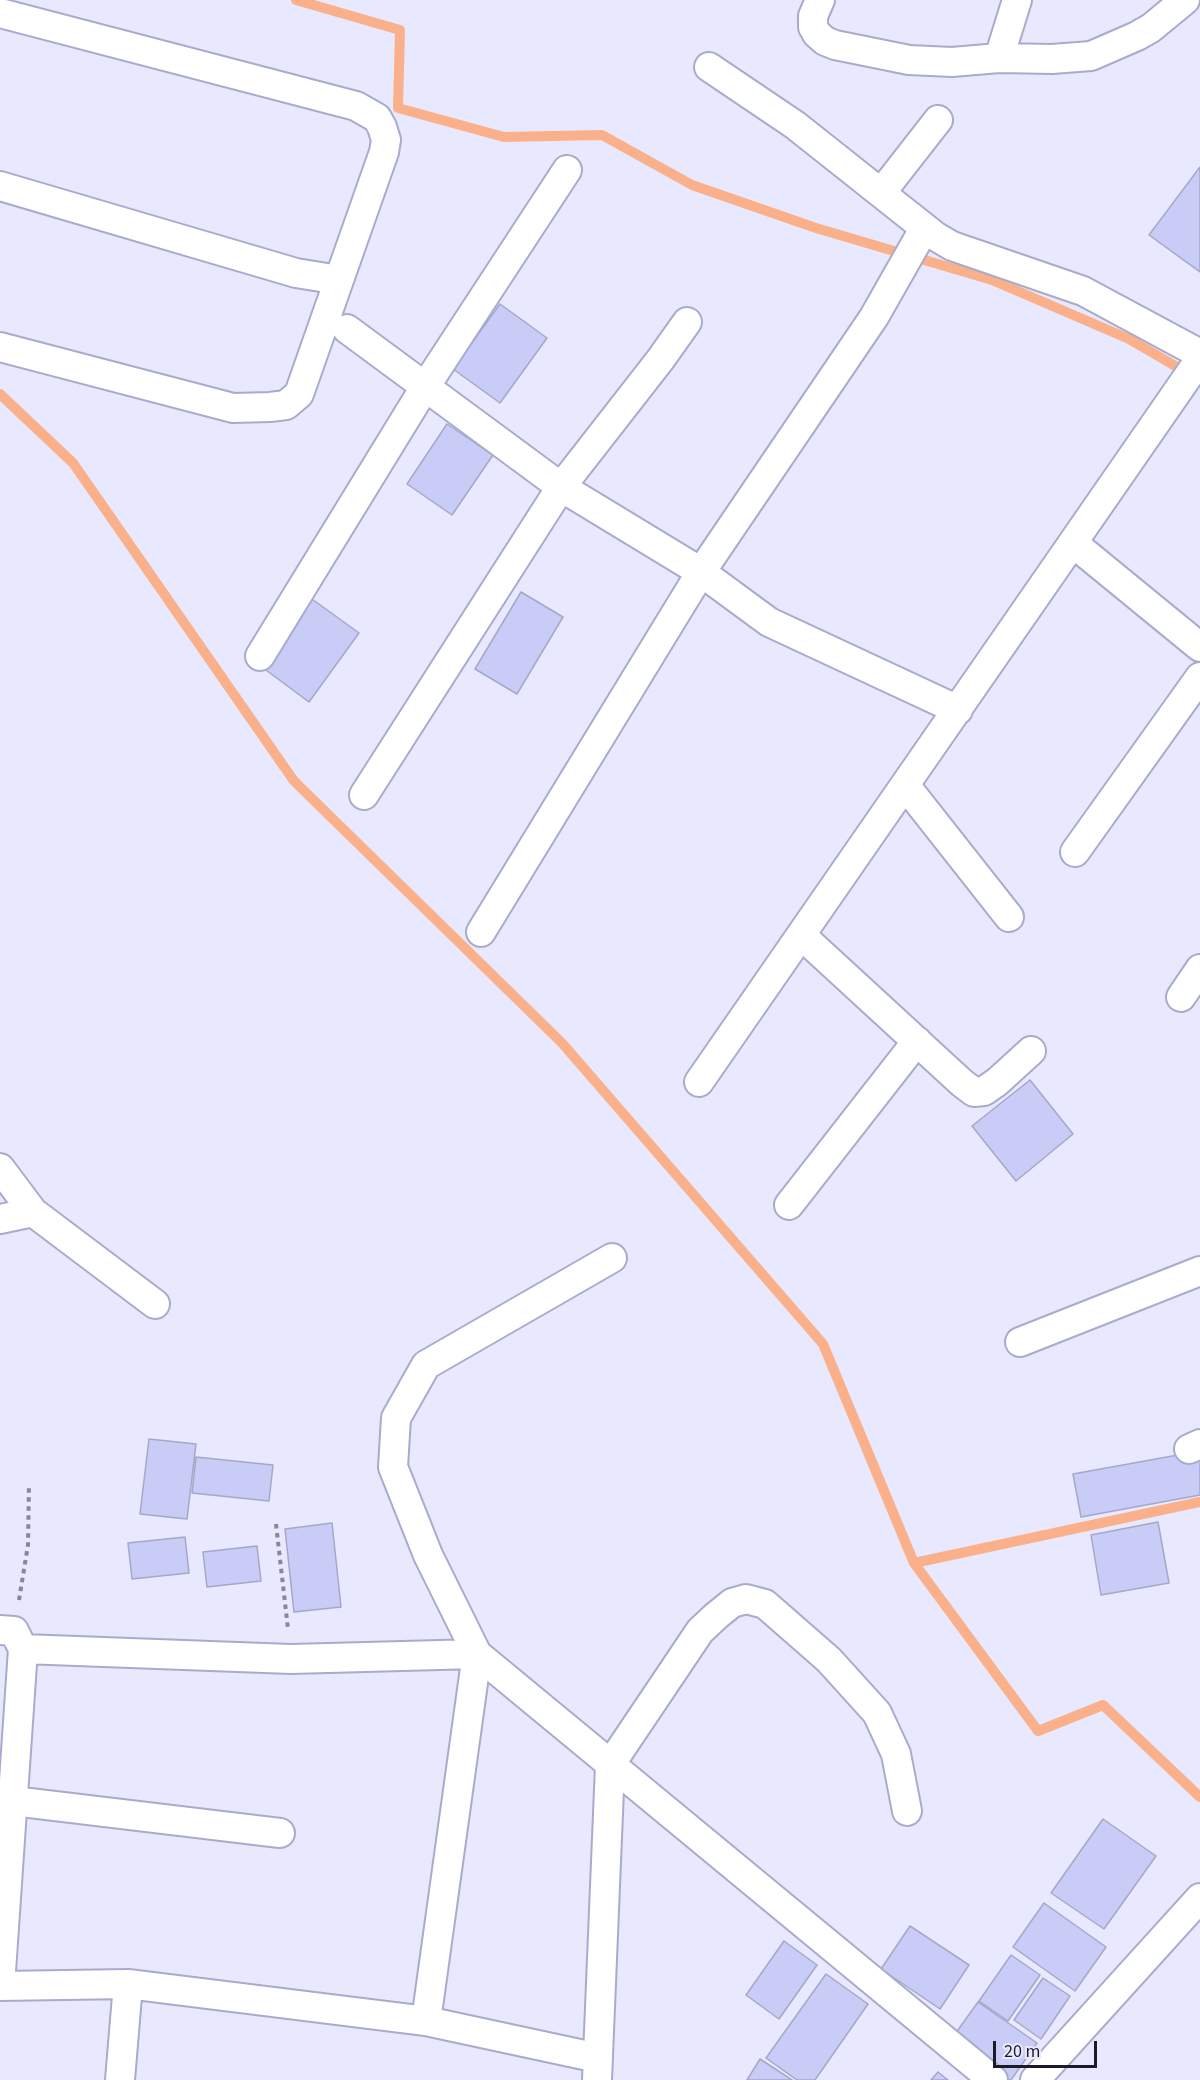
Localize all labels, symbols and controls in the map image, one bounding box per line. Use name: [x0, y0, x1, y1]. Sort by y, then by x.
scale bar: [996, 2029, 1100, 2067]
text: 20 m: [1004, 2039, 1040, 2064]

